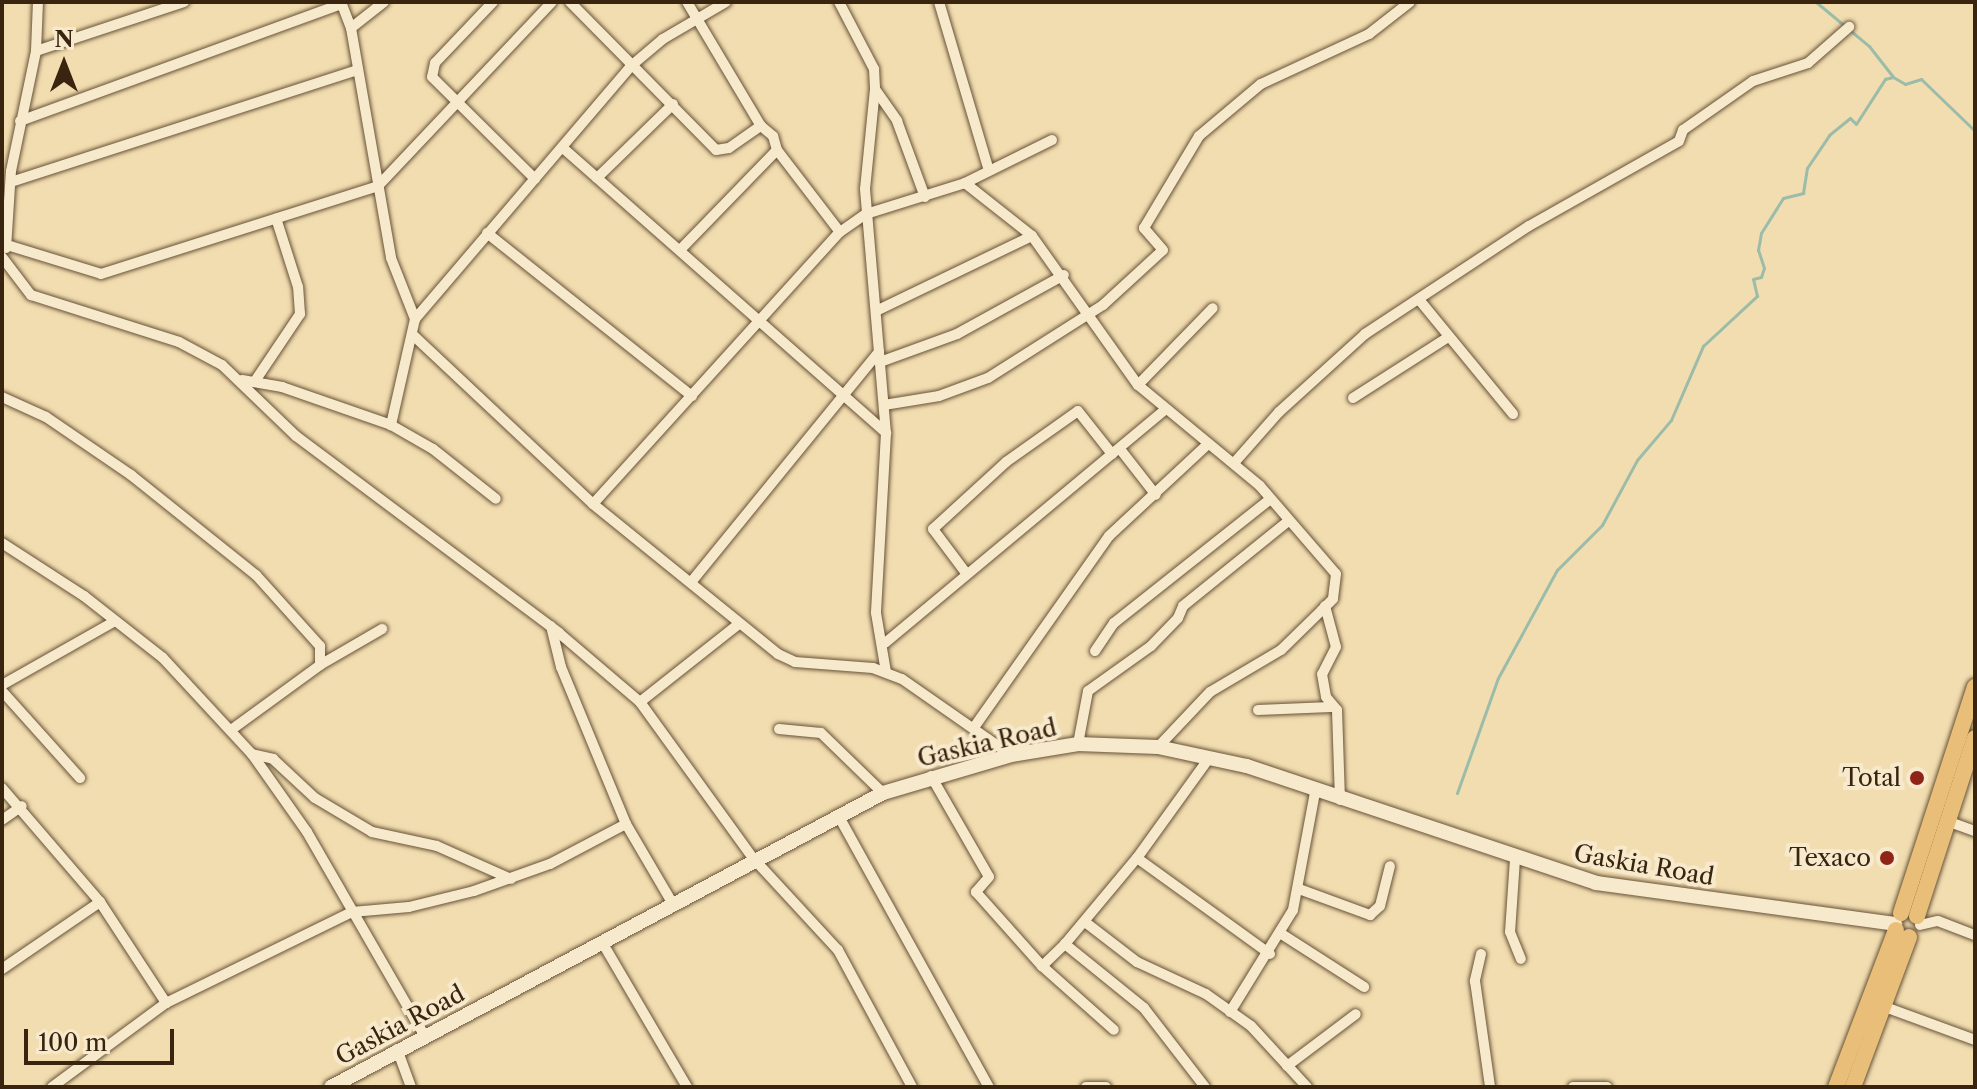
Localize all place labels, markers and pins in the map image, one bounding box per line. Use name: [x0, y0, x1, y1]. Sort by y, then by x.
place label: Total: [1842, 764, 1901, 792]
marker: Total: [1908, 769, 1926, 787]
place label: Texaco: [1789, 844, 1871, 872]
marker: Texaco: [1878, 849, 1896, 867]

